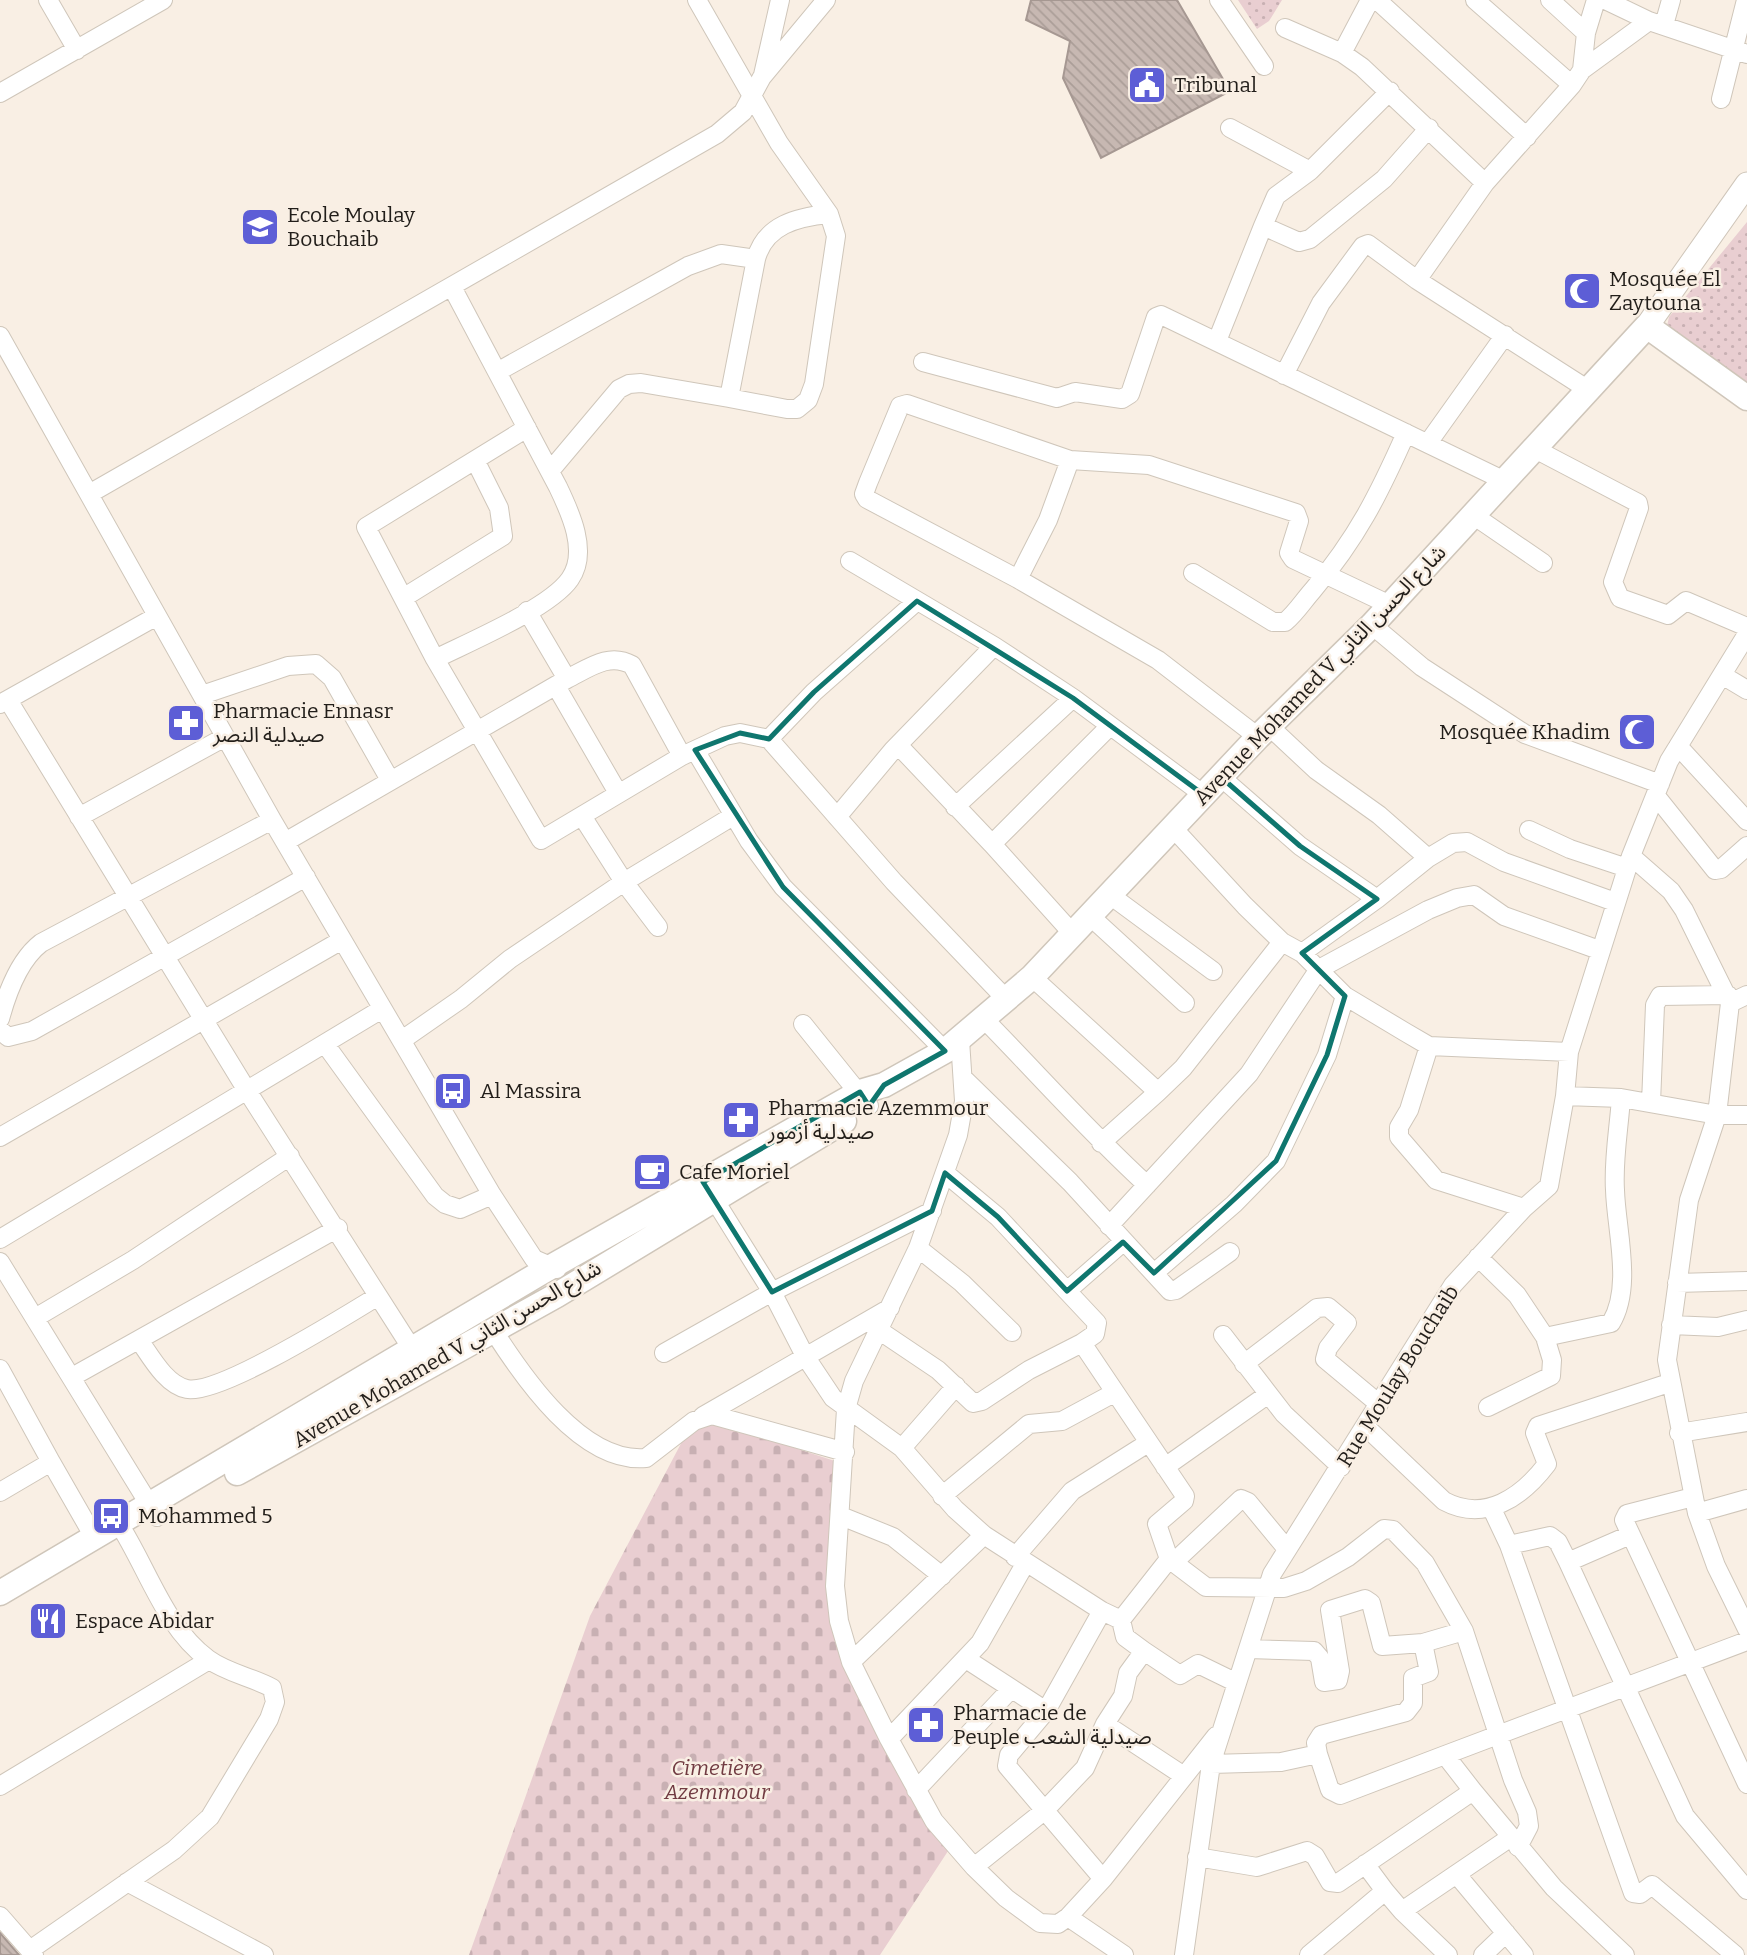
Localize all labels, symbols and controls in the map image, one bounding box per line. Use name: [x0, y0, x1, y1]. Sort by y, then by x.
public building icon: Tribunal: [1126, 64, 1168, 106]
place label: Tribunal: [1174, 72, 1257, 98]
place label: Ecole Moulay Bouchaib: [287, 202, 416, 252]
school or university icon: Ecole Moulay Bouchaib: [239, 206, 281, 248]
place label: Mosquée El Zaytouna: [1609, 266, 1721, 316]
mosque icon: Mosquée El Zaytouna: [1561, 270, 1603, 312]
street label: Avenue Mohamed V شارع الحسن الثاني: [1188, 539, 1454, 813]
place label: Pharmacie Ennasr صيدلية النصر: [212, 698, 393, 748]
pharmacy icon: Pharmacie Ennasr صيدلية النصر: [165, 702, 207, 744]
mosque icon: Mosquée Khadim: [1616, 711, 1658, 753]
place label: Mosquée Khadim: [1439, 719, 1610, 745]
bus stop icon: Al Massira: [432, 1070, 474, 1112]
place label: Al Massira: [480, 1078, 582, 1104]
place label: Pharmacie Azemmour صيدلية أزمور: [767, 1095, 988, 1145]
pharmacy icon: Pharmacie Azemmour صيدلية أزمور: [720, 1099, 762, 1141]
cafe icon: Cafe Moriel: [631, 1151, 673, 1193]
place label: Cafe Moriel: [679, 1159, 790, 1185]
street label: Avenue Mohamed V شارع الحسن الثاني: [288, 1255, 607, 1456]
street label: Rue Moulay Bouchaib: [1332, 1280, 1464, 1472]
bus stop icon: Mohammed 5: [90, 1495, 132, 1537]
place label: Mohammed 5: [138, 1503, 272, 1529]
restaurant icon: Espace Abidar: [27, 1600, 69, 1642]
place label: Espace Abidar: [75, 1608, 214, 1634]
place label: Pharmacie de Peuple صيدلية الشعب: [953, 1700, 1152, 1750]
pharmacy icon: Pharmacie de Peuple صيدلية الشعب: [905, 1704, 947, 1746]
park label: Cimetière Azemmour: [663, 1755, 771, 1805]

